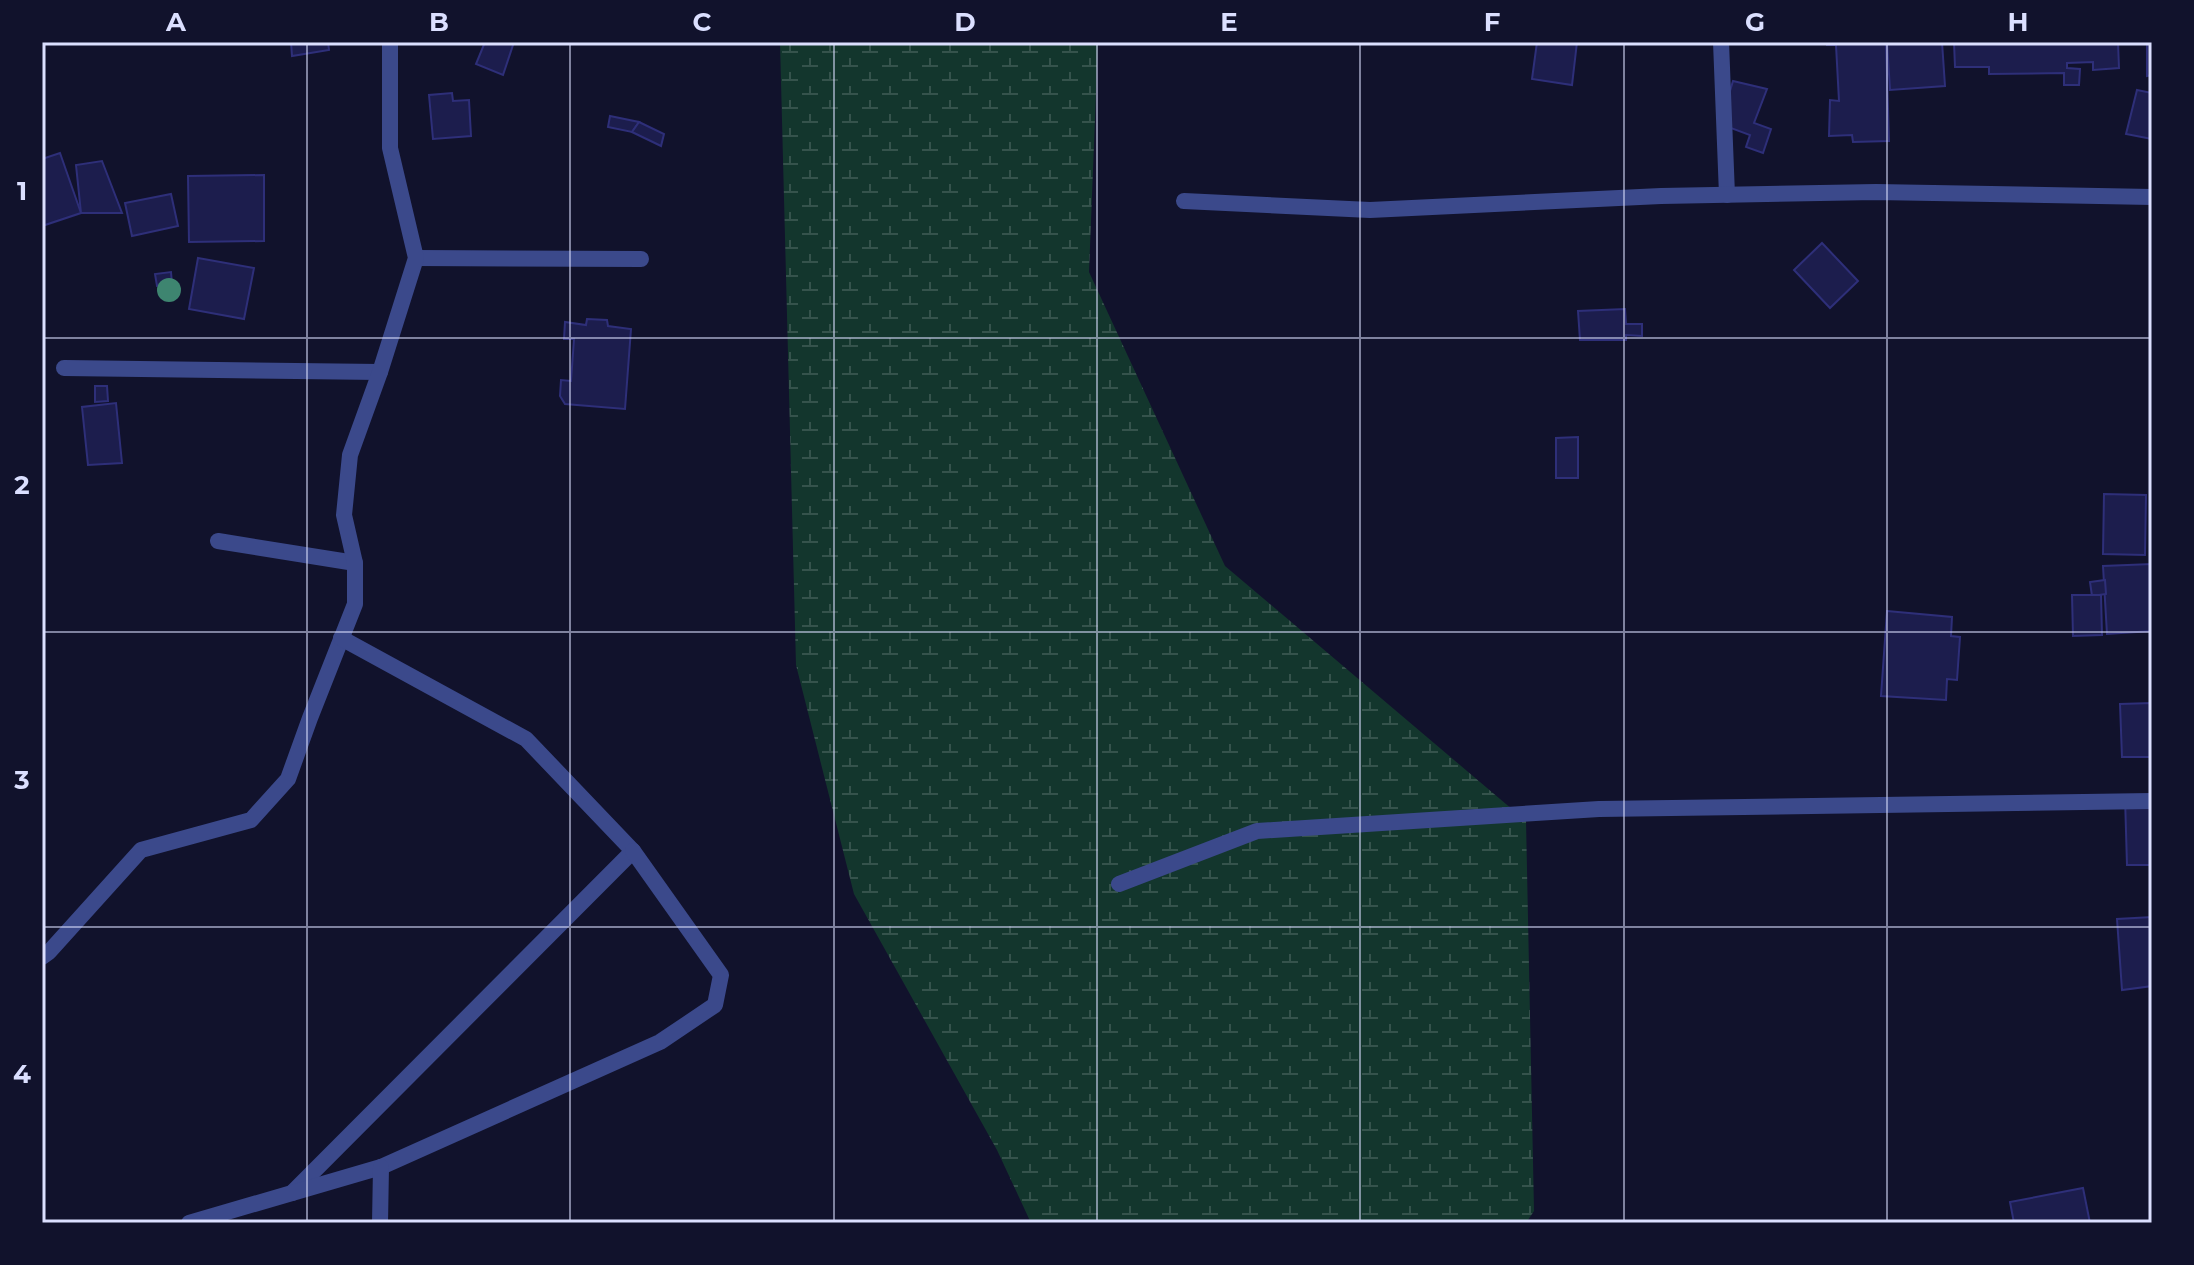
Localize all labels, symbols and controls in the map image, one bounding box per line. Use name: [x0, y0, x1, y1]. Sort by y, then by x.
text: A: [165, 6, 187, 38]
text: B: [429, 6, 449, 38]
text: C: [693, 6, 712, 38]
text: D: [954, 6, 976, 38]
text: E: [1220, 6, 1238, 38]
text: F: [1484, 6, 1500, 38]
text: G: [1745, 6, 1765, 38]
text: H: [2007, 6, 2029, 38]
text: 1: [17, 175, 27, 207]
text: 2: [14, 469, 30, 501]
text: 3: [13, 764, 30, 796]
text: 4: [13, 1058, 31, 1090]

